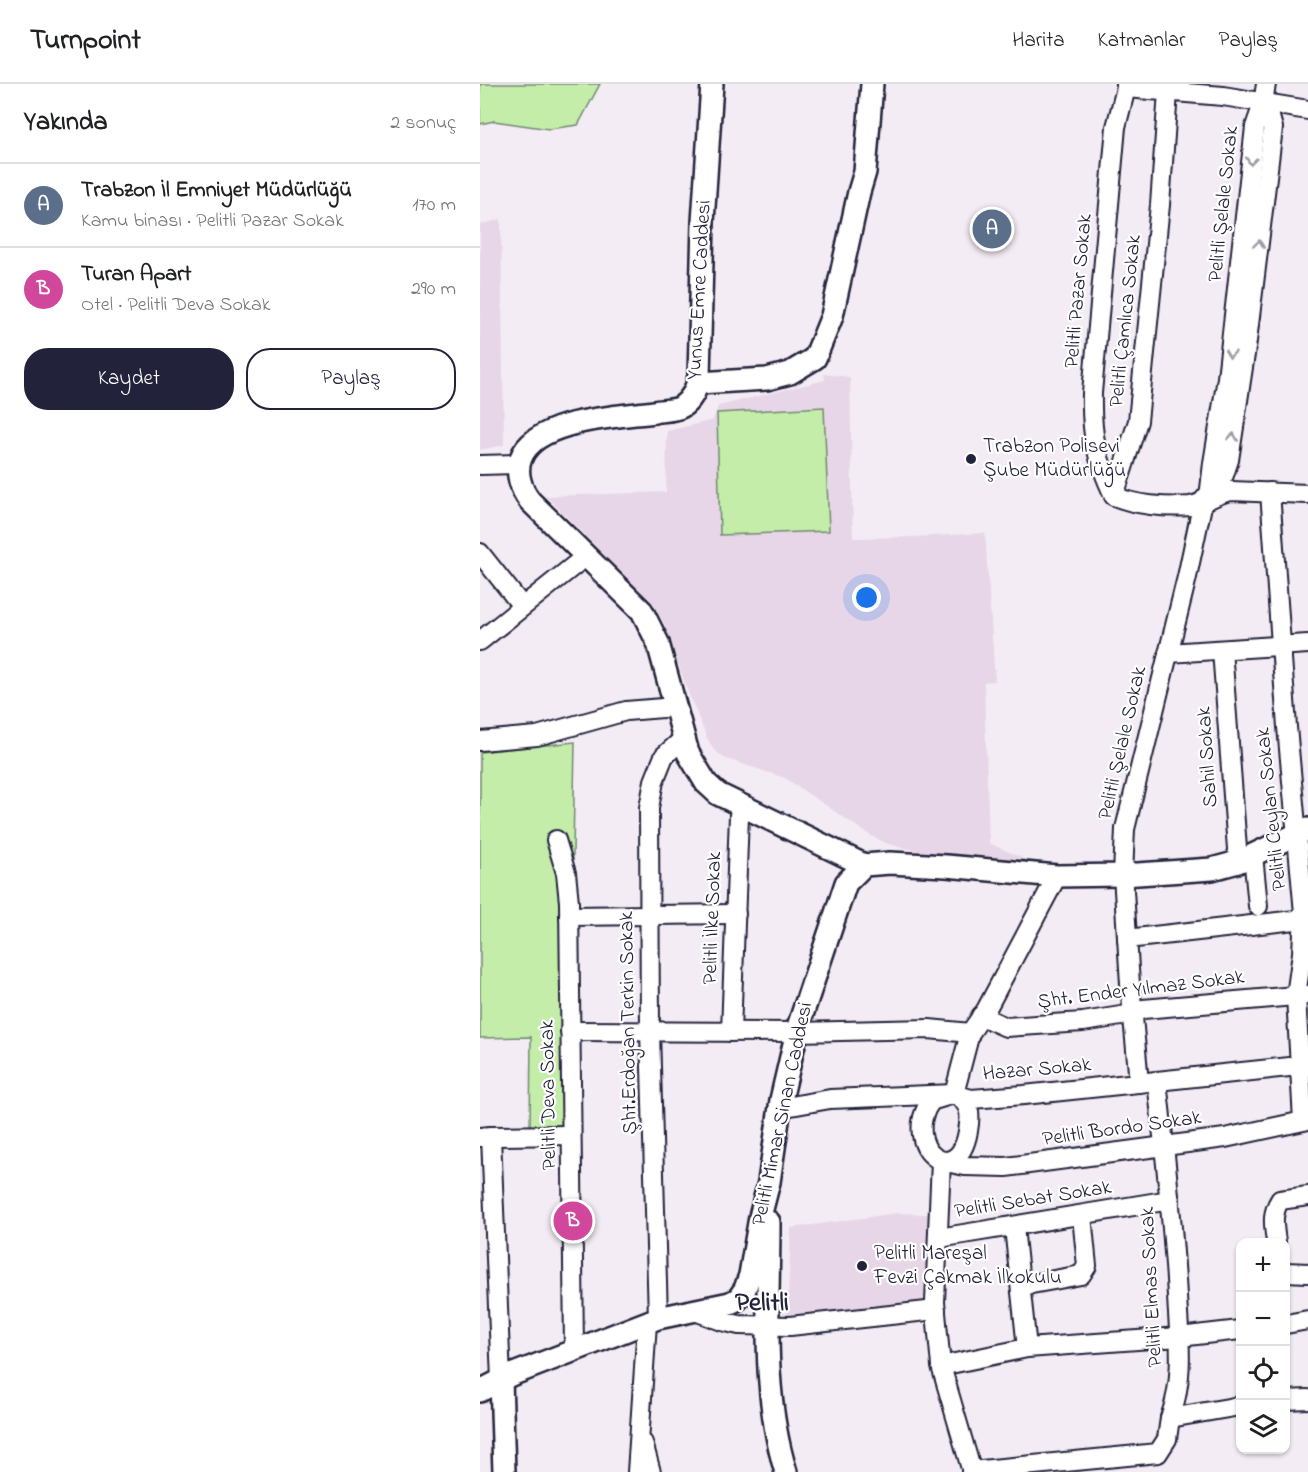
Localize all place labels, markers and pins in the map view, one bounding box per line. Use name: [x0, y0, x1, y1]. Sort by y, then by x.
pin: A: [972, 206, 1012, 252]
place label: Trabzon Polisevi Şube Müdürlüğü: [983, 432, 1126, 488]
marker: Trabzon Polisevi Şube Müdürlüğü: [964, 452, 978, 466]
pin: B: [554, 1198, 592, 1244]
place label: Pelitli Mareşal Fevzi Çakmak İlkokulu: [873, 1239, 1062, 1293]
marker: Pelitli Mareşal Fevzi Çakmak İlkokulu: [855, 1259, 869, 1273]

